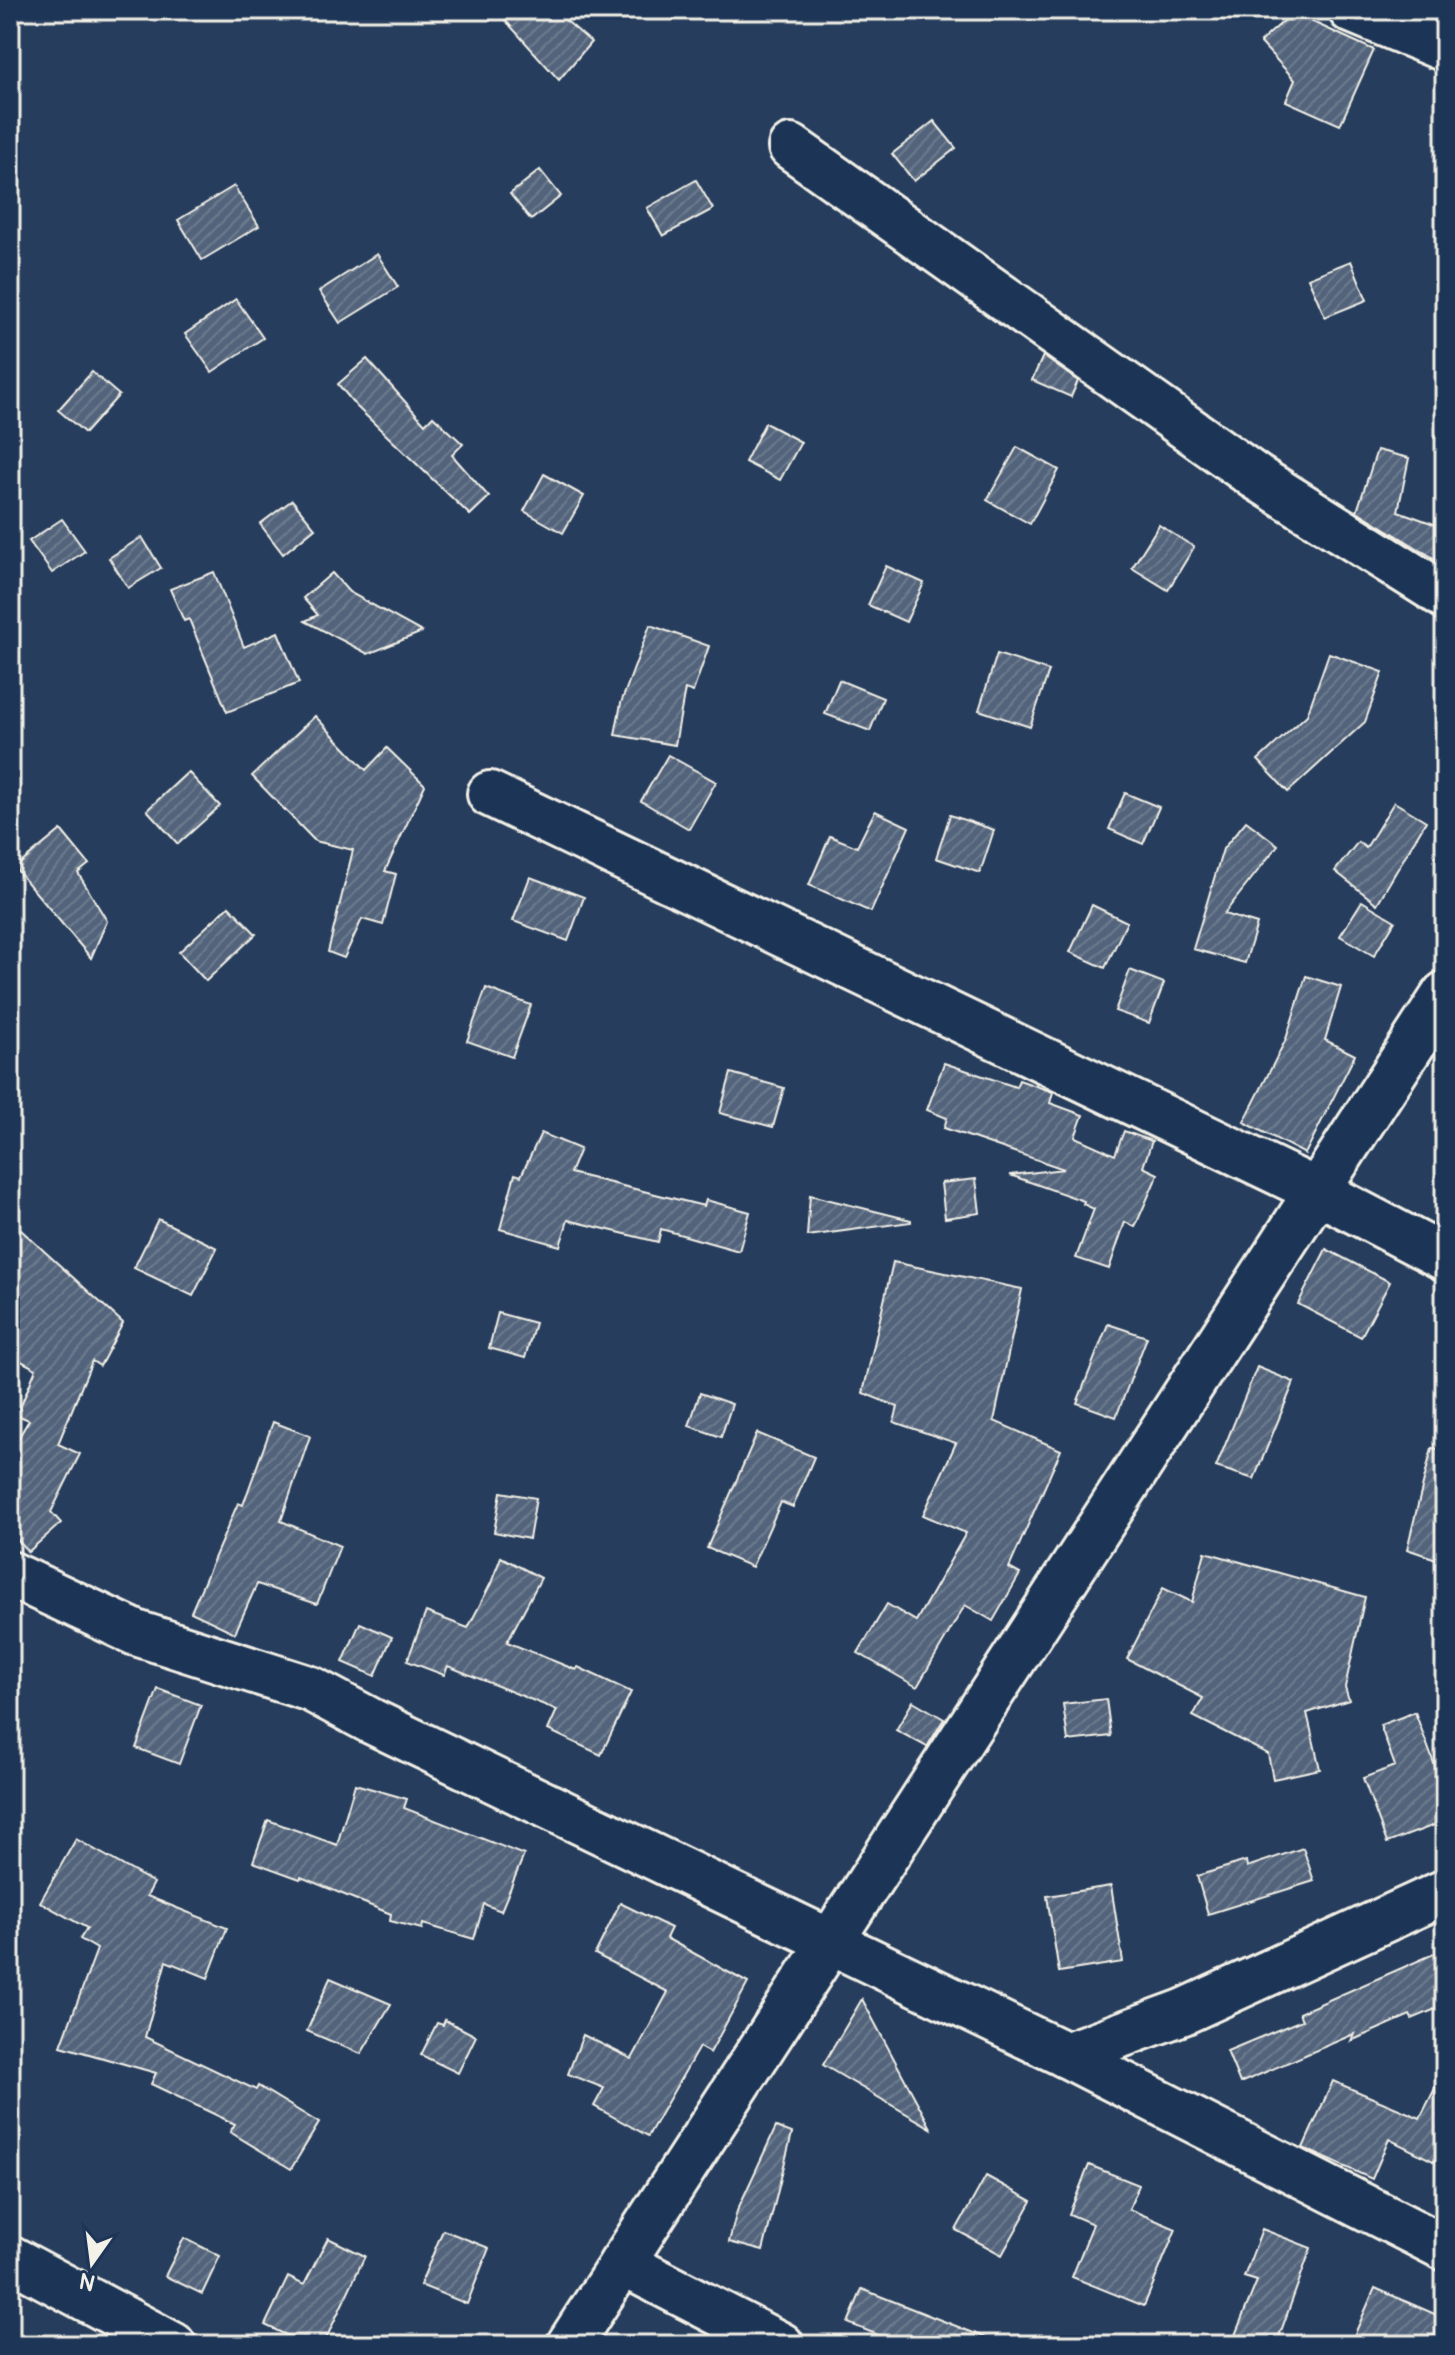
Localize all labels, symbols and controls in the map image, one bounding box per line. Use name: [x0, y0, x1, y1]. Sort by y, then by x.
north arrow: [52, 2223, 132, 2303]
text: N: [77, 2266, 98, 2297]

